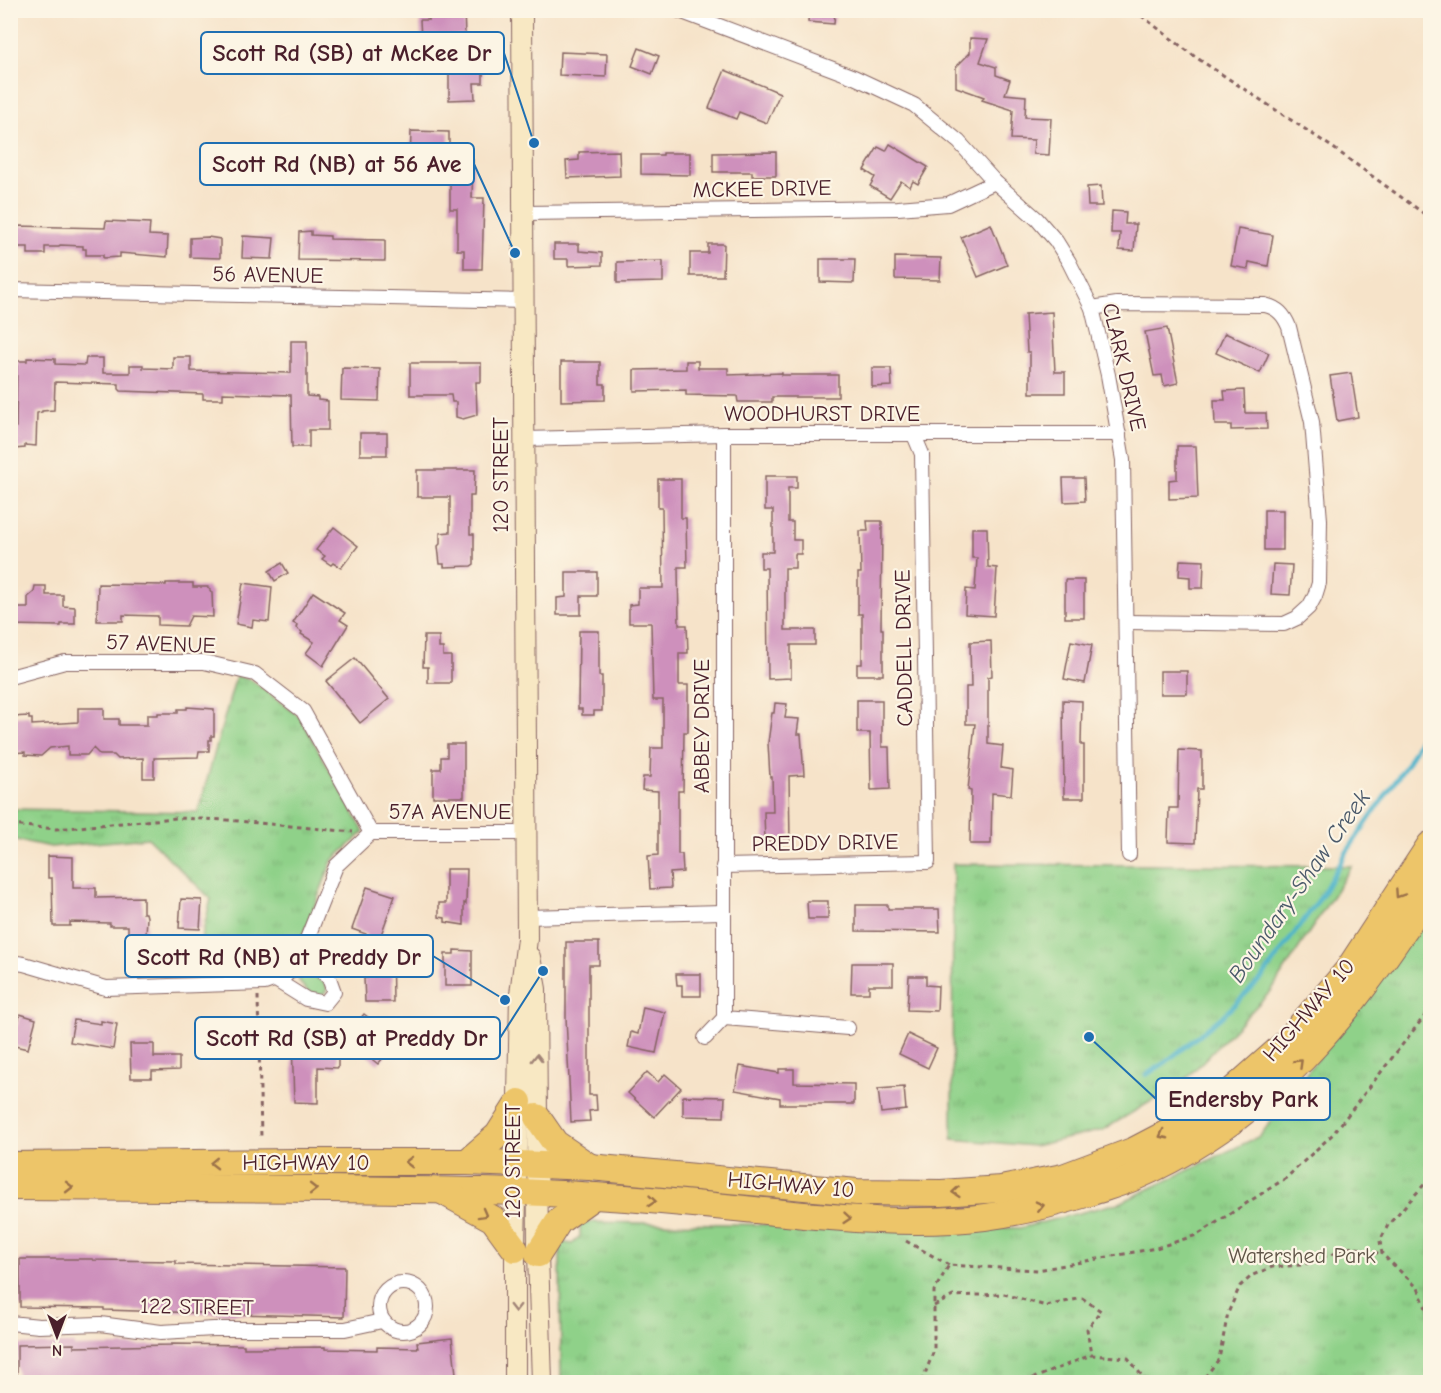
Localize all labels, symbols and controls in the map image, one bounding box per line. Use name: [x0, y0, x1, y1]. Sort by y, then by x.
callout: Scott Rd (SB) at McKee Dr: [201, 32, 504, 74]
text: Scott Rd (SB) at McKee Dr: [213, 39, 492, 67]
callout: Scott Rd (NB) at 56 Ave: [200, 143, 474, 185]
text: Scott Rd (NB) at 56 Ave: [212, 150, 462, 178]
street label: MCKEE DRIVE: [692, 175, 832, 203]
street label: 56 AVENUE: [212, 261, 324, 289]
street label: CLARK DRIVE: [1097, 300, 1151, 434]
street label: WOODHURST DRIVE: [724, 401, 920, 427]
street label: 120 STREET: [488, 417, 514, 533]
street label: CADDELL DRIVE: [890, 569, 918, 727]
street label: 57 AVENUE: [106, 629, 216, 659]
street label: ABBEY DRIVE: [689, 659, 715, 793]
water label: Boundary-Shaw Creek: [1222, 784, 1376, 988]
street label: 57A AVENUE: [389, 799, 511, 825]
street label: PREDDY DRIVE: [751, 829, 899, 857]
one-way arrow: [1395, 887, 1406, 898]
callout: Scott Rd (NB) at Preddy Dr: [125, 935, 433, 977]
text: Scott Rd (NB) at Preddy Dr: [137, 943, 421, 971]
street label: HIGHWAY 10: [1257, 953, 1361, 1067]
callout: Scott Rd (SB) at Preddy Dr: [195, 1017, 500, 1059]
text: Scott Rd (SB) at Preddy Dr: [206, 1024, 488, 1052]
one-way arrow: [531, 1054, 543, 1063]
one-way arrow: [1292, 1060, 1303, 1071]
callout: Endersby Park: [1156, 1078, 1330, 1120]
text: Endersby Park: [1168, 1085, 1318, 1113]
street label: 120 STREET: [500, 1103, 526, 1219]
one-way arrow: [1159, 1128, 1169, 1139]
street label: HIGHWAY 10: [242, 1150, 370, 1176]
one-way arrow: [404, 1156, 413, 1168]
one-way arrow: [209, 1157, 218, 1170]
street label: HIGHWAY 10: [726, 1166, 856, 1204]
one-way arrow: [64, 1181, 73, 1193]
one-way arrow: [309, 1183, 318, 1195]
one-way arrow: [952, 1185, 961, 1198]
one-way arrow: [648, 1194, 657, 1207]
one-way arrow: [1035, 1201, 1045, 1214]
one-way arrow: [477, 1207, 487, 1218]
one-way arrow: [842, 1212, 851, 1225]
park label: Watershed Park: [1228, 1243, 1376, 1269]
street label: 122 STREET: [140, 1293, 255, 1321]
one-way arrow: [509, 1303, 521, 1312]
north arrow: [27, 1306, 87, 1366]
text: N: [52, 1341, 62, 1359]

